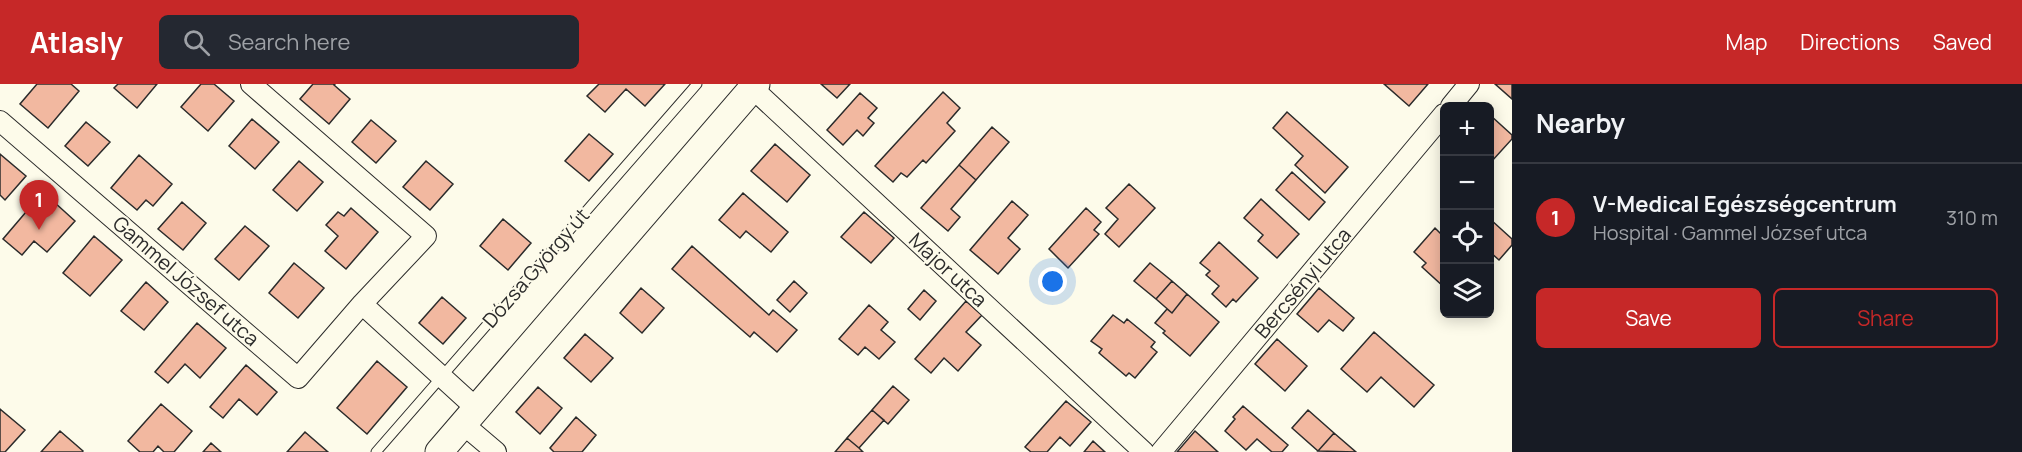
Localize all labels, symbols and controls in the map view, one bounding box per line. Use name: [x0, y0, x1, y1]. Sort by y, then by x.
search box: [159, 15, 579, 69]
text: Atlasly: [30, 23, 123, 61]
icon: search: [180, 26, 213, 59]
text: Search here: [228, 27, 350, 57]
text: Map: [1726, 28, 1767, 56]
text: Directions: [1800, 28, 1900, 56]
text: Saved: [1933, 28, 1992, 56]
map controls: [1440, 102, 1494, 318]
button: +: [1440, 102, 1494, 156]
text: Nearby: [1536, 105, 1625, 141]
button: −: [1440, 156, 1494, 210]
pin: 1: [20, 180, 58, 230]
text: V-Medical Egészségcentrum: [1593, 189, 1897, 219]
street label: Dózsa György út: [476, 202, 595, 333]
text: 1: [1551, 204, 1560, 231]
text: 310 m: [1946, 204, 1998, 231]
street label: Gammel József utca: [107, 210, 265, 352]
button: locate: [1440, 210, 1494, 264]
text: Hospital · Gammel József utca: [1593, 219, 1867, 246]
street label: Bercsényi utca: [1248, 222, 1357, 344]
street label: Major utca: [903, 226, 993, 313]
button: layers: [1440, 264, 1494, 318]
your location: [1038, 267, 1067, 296]
button: Save: [1536, 288, 1761, 348]
button: Share: [1773, 288, 1998, 348]

